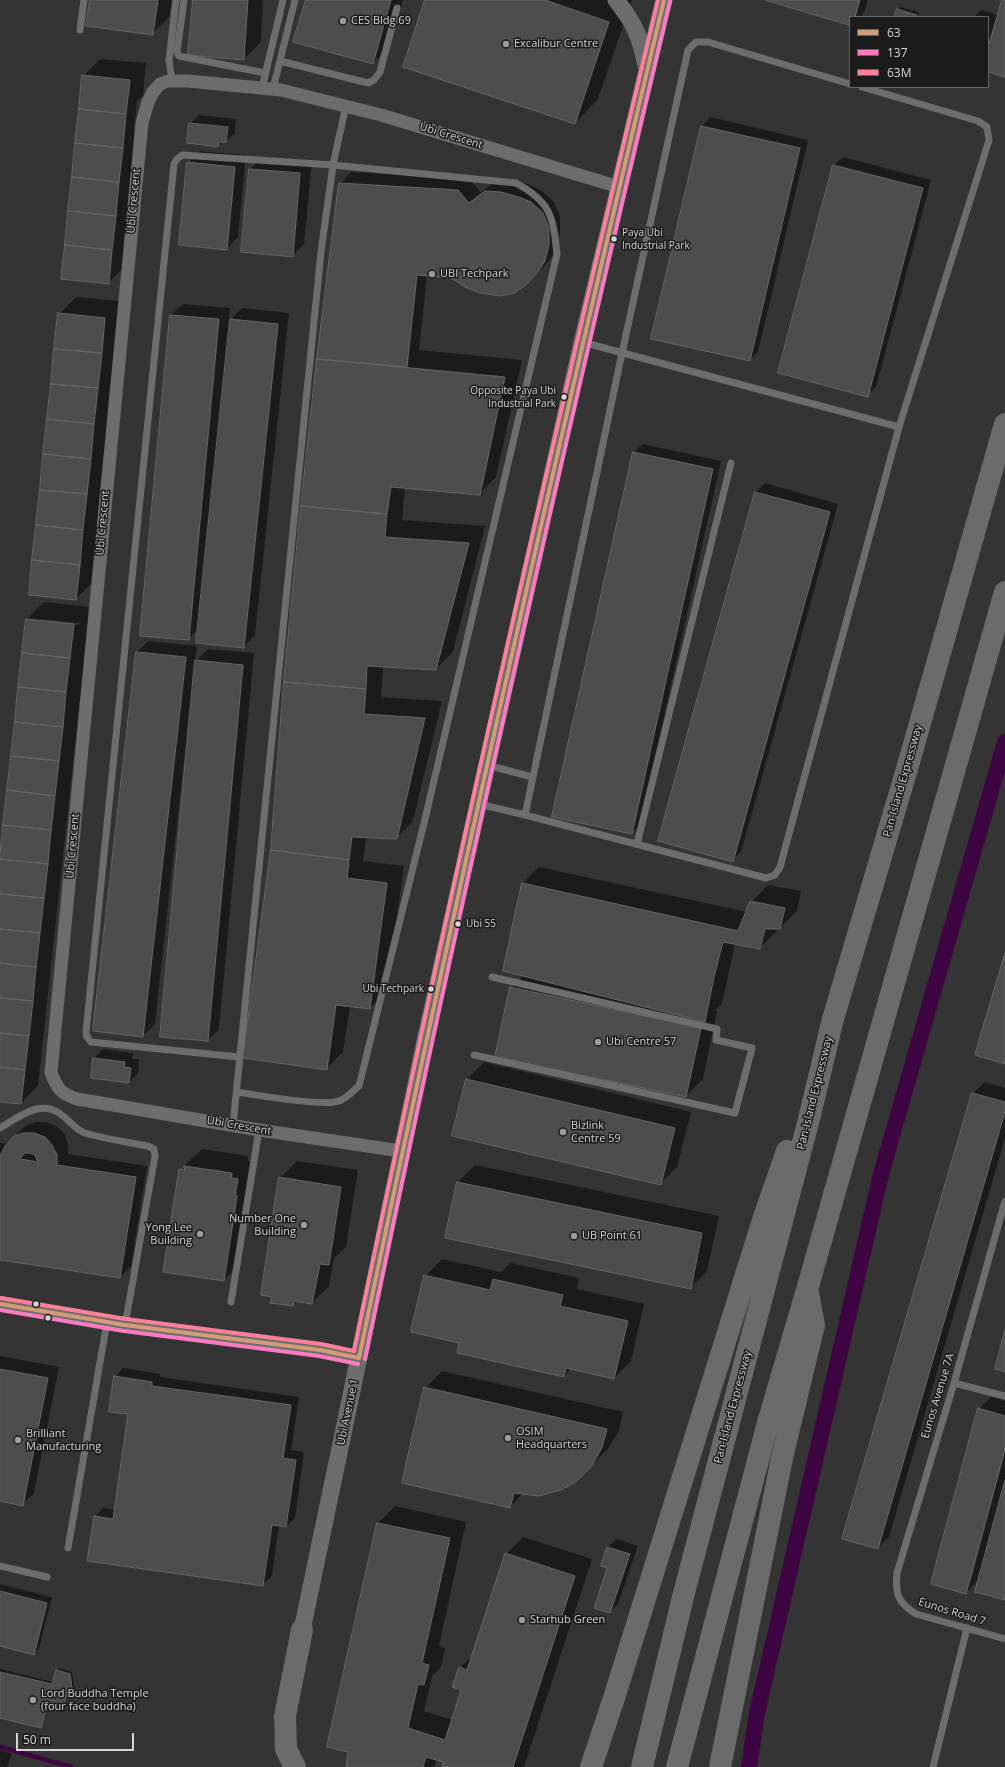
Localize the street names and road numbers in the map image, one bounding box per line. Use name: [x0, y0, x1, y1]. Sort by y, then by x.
street label: Ubi Crescent: [418, 120, 484, 152]
street label: Ubi Crescent: [125, 168, 143, 234]
street label: Ubi Crescent: [94, 490, 112, 556]
street label: Pan-Island Expressway: [881, 723, 925, 839]
street label: Ubi Crescent: [64, 813, 82, 879]
street label: Pan-Island Expressway: [795, 1035, 835, 1151]
street label: Ubi Crescent: [206, 1114, 272, 1138]
street label: Pan-Island Expressway: [712, 1349, 754, 1465]
street label: Eunos Avenue 7A: [919, 1352, 957, 1440]
street label: Ubi Avenue 1: [334, 1377, 362, 1447]
street label: Eunos Road 7: [917, 1595, 987, 1629]

